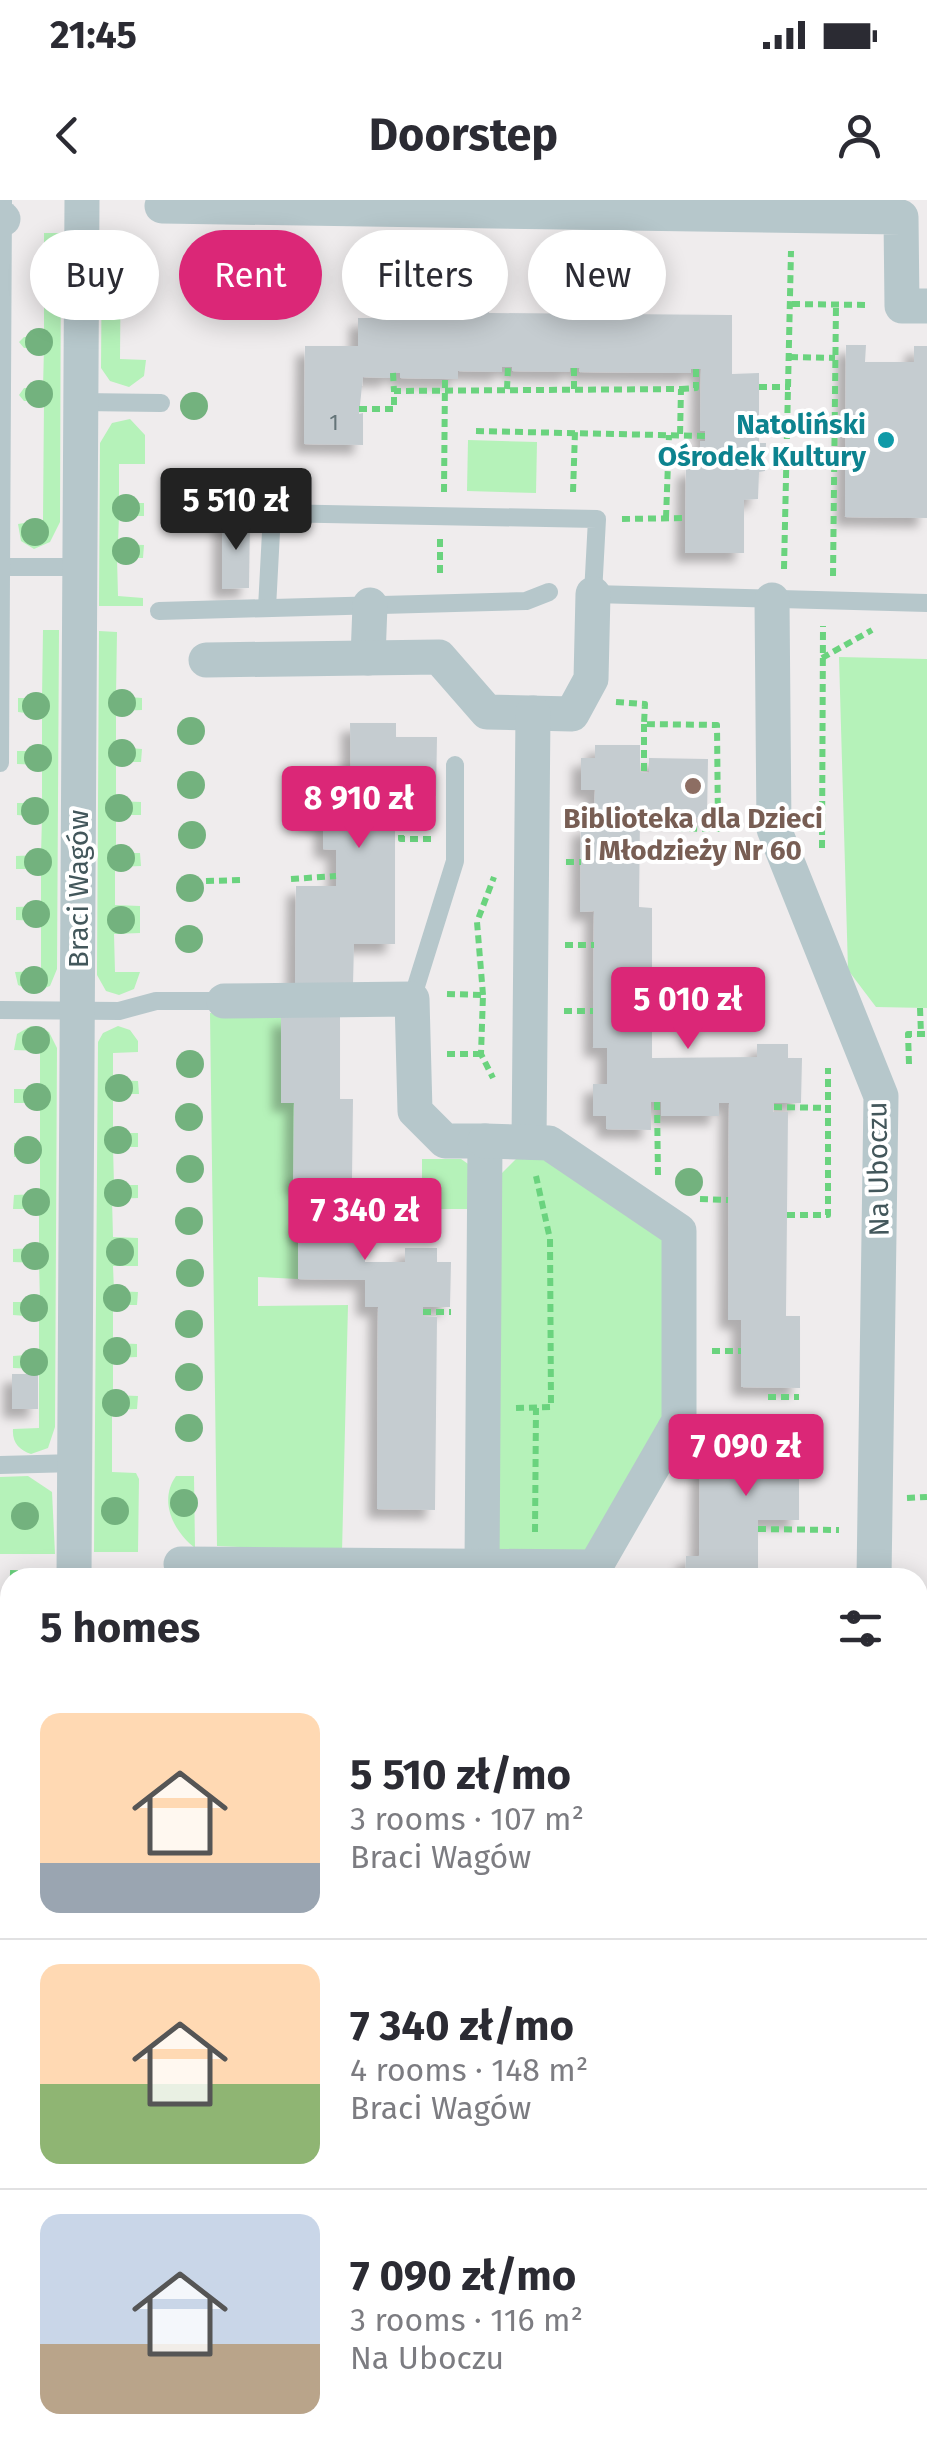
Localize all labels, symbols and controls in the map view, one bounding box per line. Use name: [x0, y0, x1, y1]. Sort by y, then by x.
text: 21:45: [50, 12, 137, 58]
icon: back: [40, 108, 95, 163]
text: Doorstep: [369, 108, 558, 162]
icon: person: [832, 108, 887, 163]
chip: Buy: [30, 230, 159, 320]
chip: Rent: [179, 230, 322, 320]
chip: Filters: [342, 230, 508, 320]
chip: New: [528, 230, 666, 320]
place label: Natoliński Ośrodek Kultury: [658, 408, 866, 473]
house number: 1: [329, 409, 339, 436]
marker: Natoliński Ośrodek Kultury: [875, 429, 897, 451]
pin: 5 510 zł: [133, 468, 339, 553]
text: 5 510 zł: [183, 481, 289, 519]
pin: 8 910 zł: [256, 766, 462, 851]
marker: Biblioteka dla Dzieci i Młodzieży Nr 60: [682, 775, 704, 797]
text: 8 910 zł: [304, 779, 414, 817]
place label: Biblioteka dla Dzieci i Młodzieży Nr 60: [563, 802, 823, 867]
street label: Braci Wagów: [62, 810, 95, 968]
pin: 5 010 zł: [585, 967, 791, 1052]
text: 5 010 zł: [633, 980, 743, 1018]
street label: Na Uboczu: [860, 1101, 896, 1237]
pin: 7 340 zł: [262, 1178, 468, 1263]
text: 7 340 zł: [310, 1191, 420, 1229]
pin: 7 090 zł: [643, 1414, 849, 1499]
text: 7 090 zł: [691, 1427, 801, 1465]
icon: filters: [833, 1601, 888, 1656]
text: 5 homes: [40, 1603, 200, 1653]
text: 5 510 zł/mo: [350, 1750, 571, 1800]
icon: home: [120, 1753, 240, 1873]
text: 3 rooms · 107 m²: [350, 1800, 584, 1838]
text: Braci Wagów: [350, 1838, 531, 1876]
text: 7 340 zł/mo: [350, 2001, 574, 2051]
icon: home: [120, 2004, 240, 2124]
text: 4 rooms · 148 m²: [350, 2051, 588, 2089]
text: Braci Wagów: [350, 2089, 531, 2127]
text: 7 090 zł/mo: [350, 2251, 576, 2301]
icon: home: [120, 2254, 240, 2374]
text: 3 rooms · 116 m²: [350, 2301, 583, 2339]
text: Na Uboczu: [350, 2339, 504, 2377]

